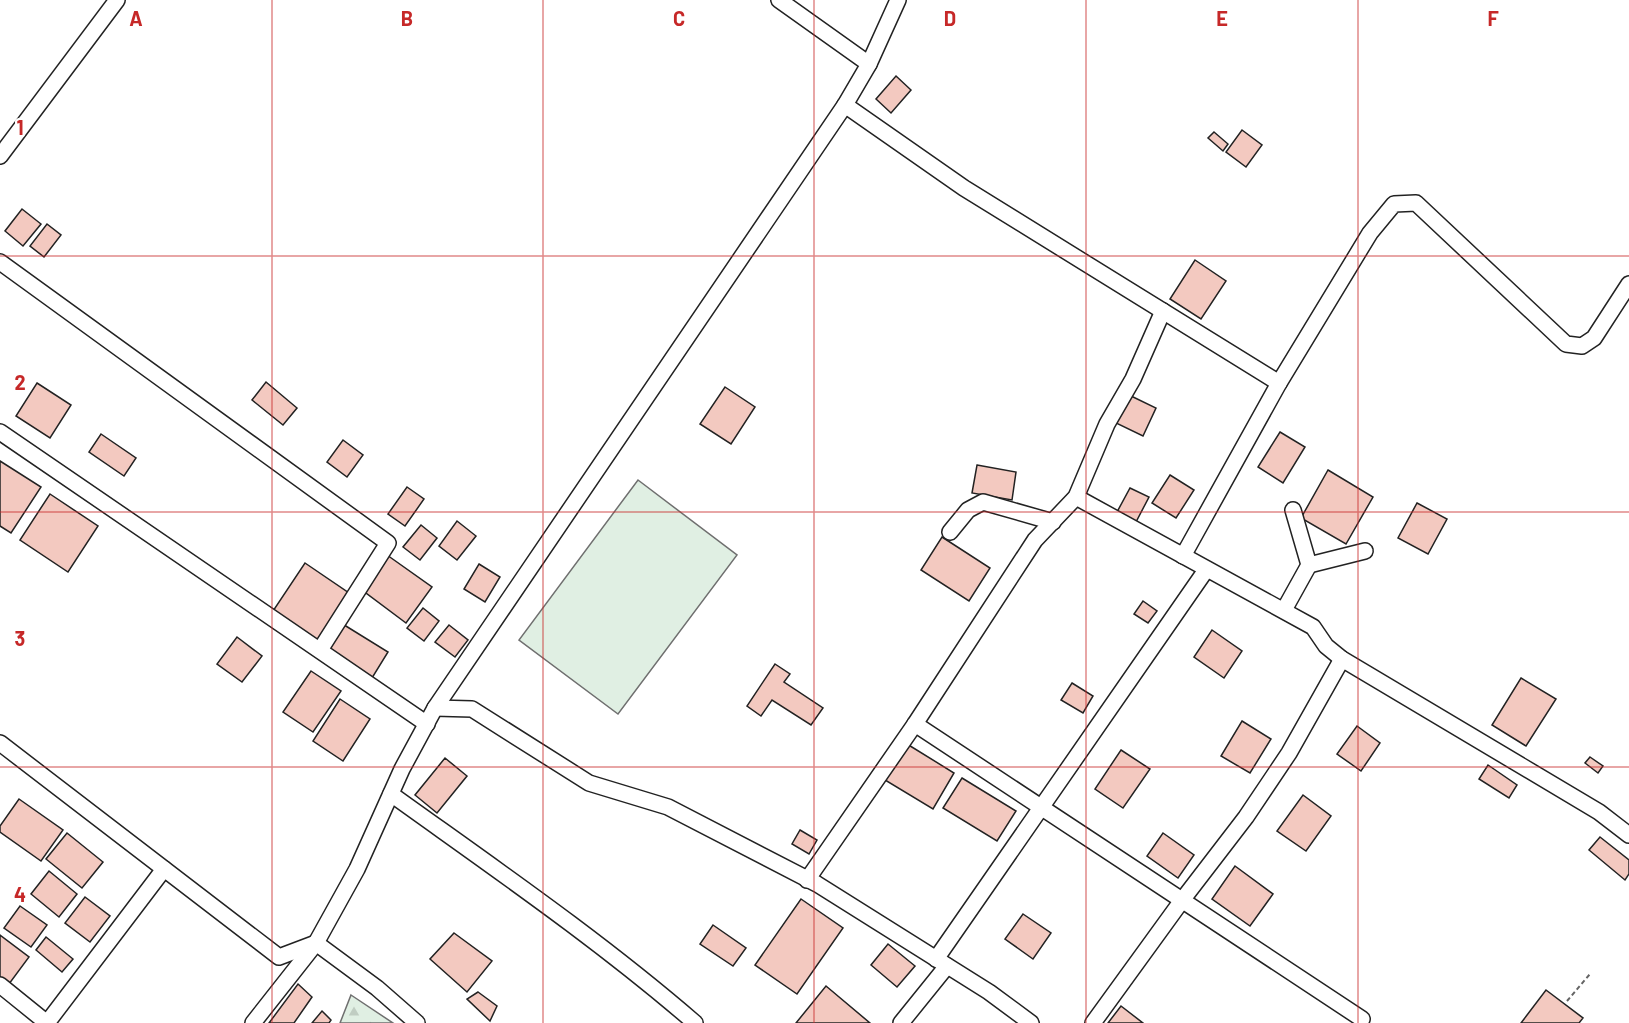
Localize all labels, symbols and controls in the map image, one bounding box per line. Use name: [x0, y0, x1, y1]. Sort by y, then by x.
text: A: [129, 6, 143, 30]
text: B: [401, 6, 413, 30]
text: C: [673, 6, 685, 30]
text: D: [944, 6, 956, 30]
text: E: [1216, 6, 1228, 30]
text: F: [1487, 6, 1499, 30]
text: 1: [16, 115, 24, 139]
text: 2: [14, 370, 26, 394]
text: 3: [15, 626, 25, 650]
text: 4: [14, 882, 26, 906]

